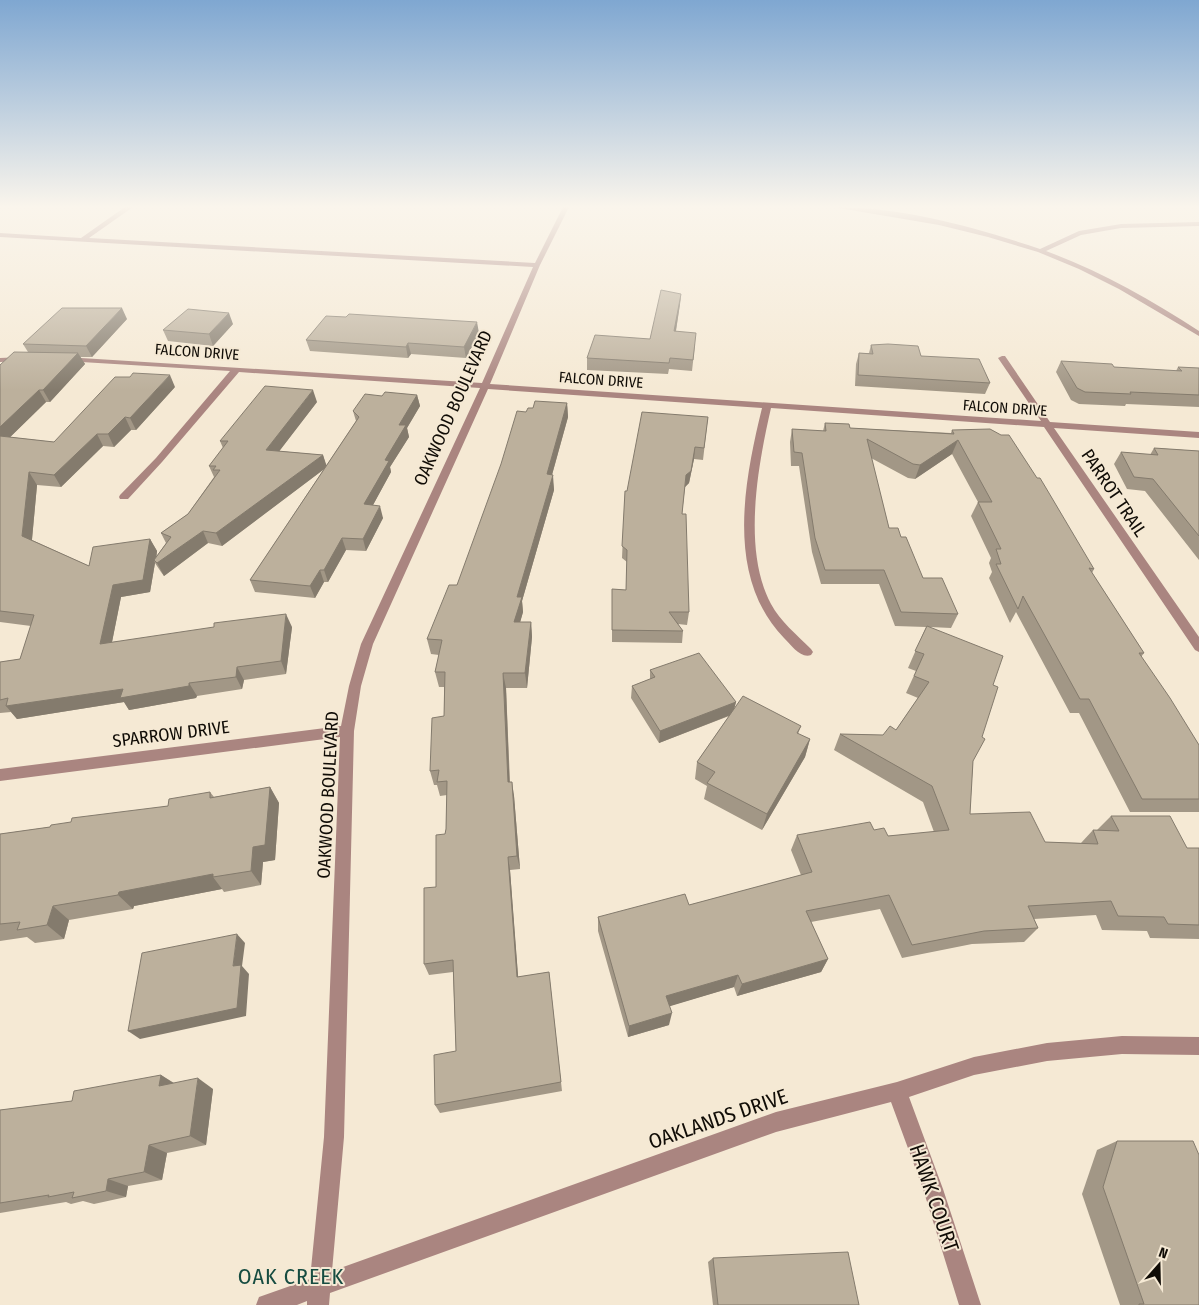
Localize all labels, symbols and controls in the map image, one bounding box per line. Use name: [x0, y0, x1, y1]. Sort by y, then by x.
street label: OAKWOOD BOULEVARD: [409, 327, 497, 489]
street label: FALCON DRIVE: [154, 340, 240, 364]
street label: FALCON DRIVE: [558, 368, 644, 392]
street label: FALCON DRIVE: [962, 396, 1048, 420]
street label: PARROT TRAIL: [1077, 445, 1151, 541]
street label: OAKWOOD BOULEVARD: [313, 711, 343, 879]
street label: SPARROW DRIVE: [111, 716, 231, 752]
street label: OAKLANDS DRIVE: [645, 1083, 791, 1155]
street label: HAWK COURT: [903, 1141, 965, 1255]
north arrow: [1134, 1240, 1184, 1290]
text: N: [1156, 1244, 1170, 1263]
district label: OAK CREEK: [238, 1263, 344, 1290]

